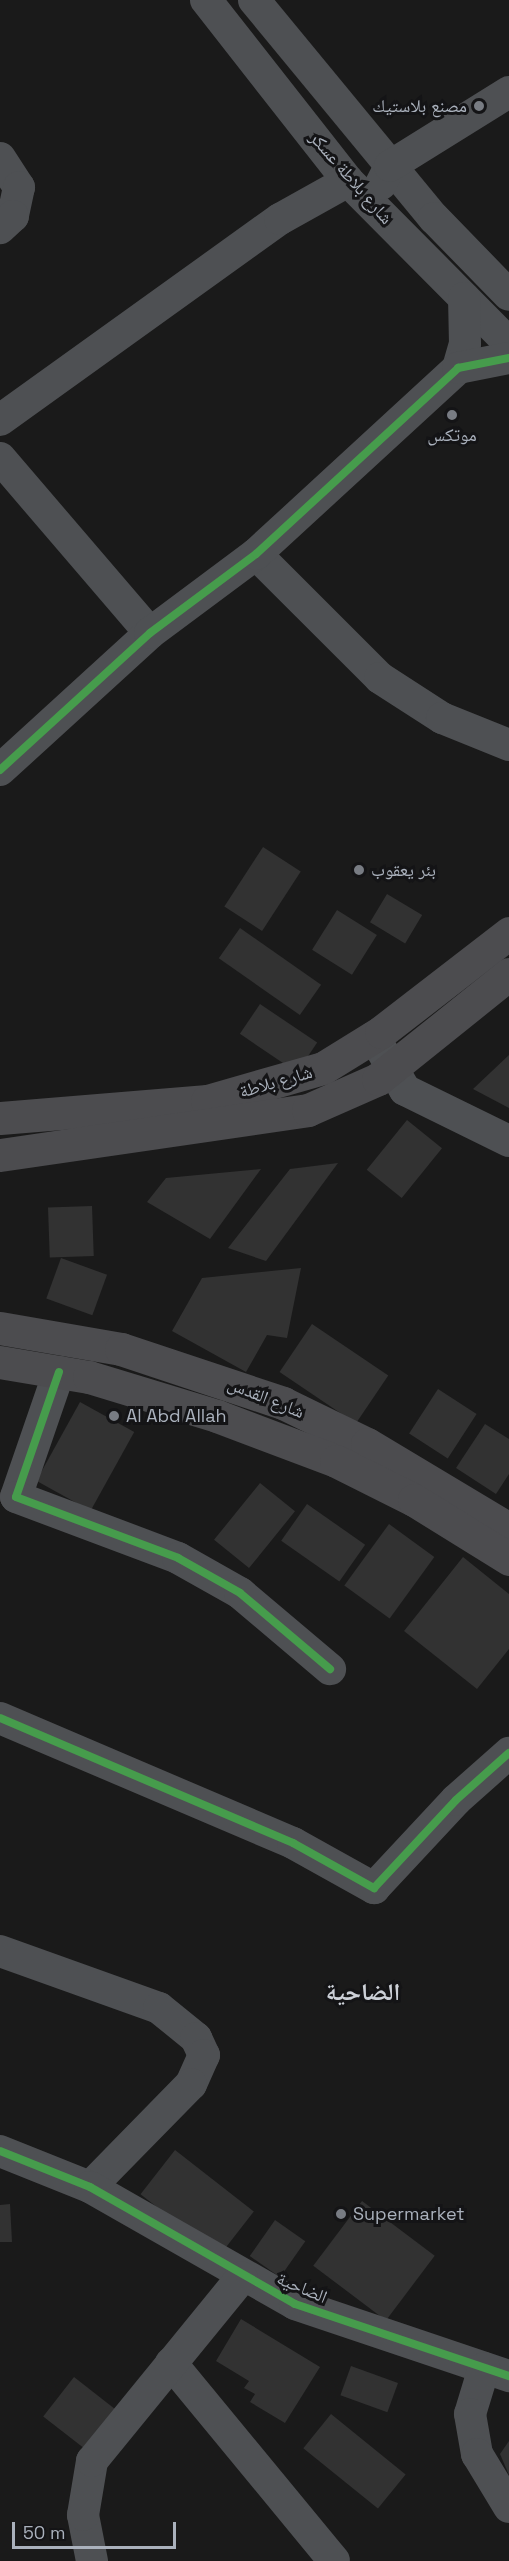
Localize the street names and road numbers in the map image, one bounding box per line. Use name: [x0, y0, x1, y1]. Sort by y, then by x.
street label: شارع بلاطة عسكر: [305, 127, 397, 229]
street label: شارع بلاطة: [237, 1061, 315, 1103]
street label: شارع القدس: [225, 1373, 307, 1423]
street label: الضاحية: [274, 2268, 330, 2308]

